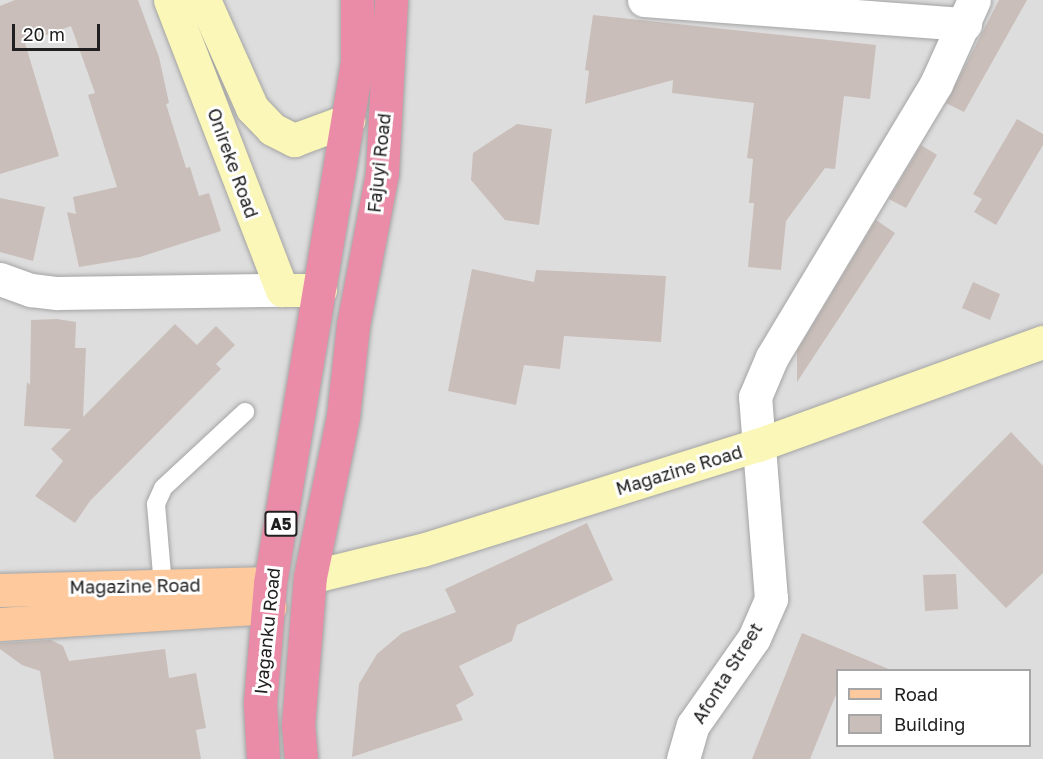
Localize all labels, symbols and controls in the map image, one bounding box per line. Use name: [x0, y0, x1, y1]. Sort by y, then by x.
scale bar: [15, 12, 104, 50]
text: 20 m: [23, 23, 65, 45]
street label: Onireke Road: [203, 105, 263, 221]
street label: Fajuyi Road: [363, 112, 395, 214]
street label: Magazine Road: [613, 441, 745, 499]
road number: A5: [263, 511, 299, 537]
street label: Iyaganku Road: [250, 567, 284, 695]
street label: Magazine Road: [69, 574, 201, 598]
street label: Afonta Street: [687, 619, 767, 727]
legend: [836, 669, 1031, 747]
text: Road: [894, 683, 938, 705]
text: Building: [894, 713, 965, 735]

